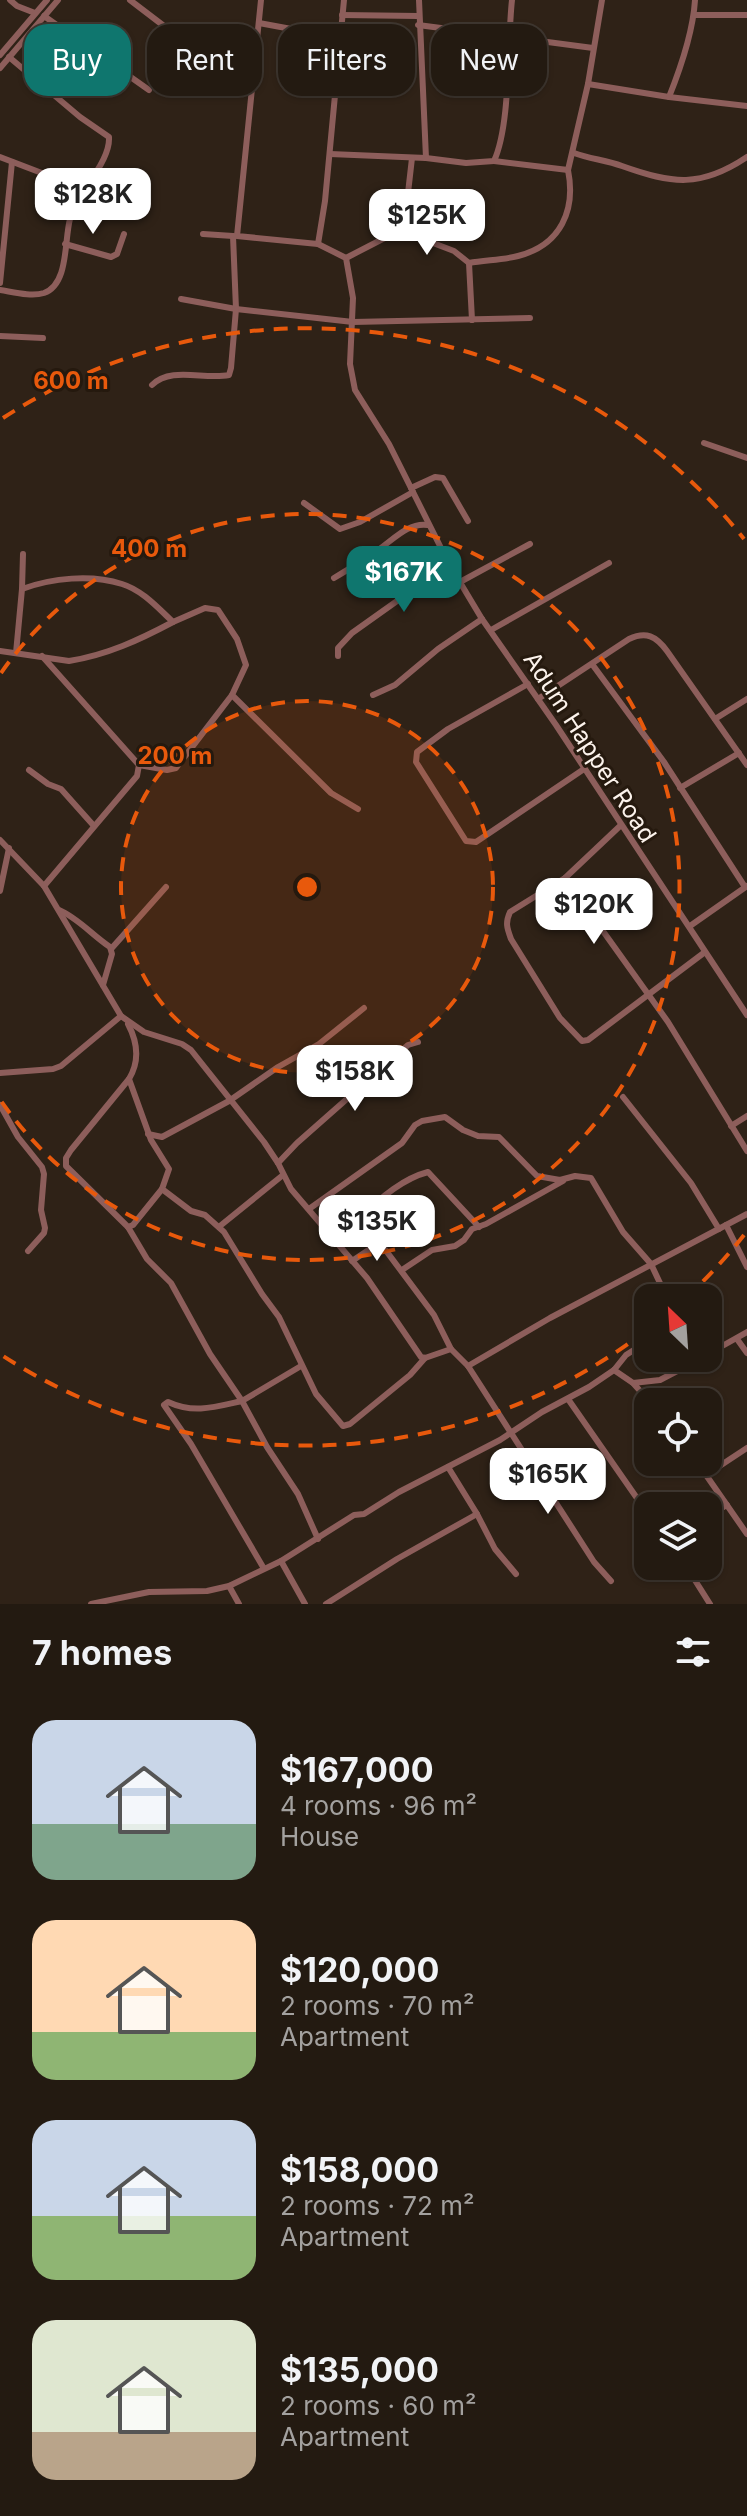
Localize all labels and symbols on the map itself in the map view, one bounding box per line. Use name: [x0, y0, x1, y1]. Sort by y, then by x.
pin: $128K: [37, 168, 149, 236]
pin: $125K: [371, 189, 483, 257]
text: 600 m: [33, 366, 109, 395]
text: 400 m: [111, 534, 187, 563]
pin: $167K: [348, 546, 460, 614]
street label: Adum Happer Road: [517, 646, 663, 848]
text: 200 m: [137, 741, 213, 770]
centre of rings: [293, 873, 321, 901]
pin: $120K: [538, 878, 650, 946]
pin: $158K: [299, 1045, 411, 1113]
pin: $135K: [321, 1195, 433, 1263]
north arrow: [634, 1284, 722, 1372]
pin: $165K: [492, 1448, 604, 1516]

